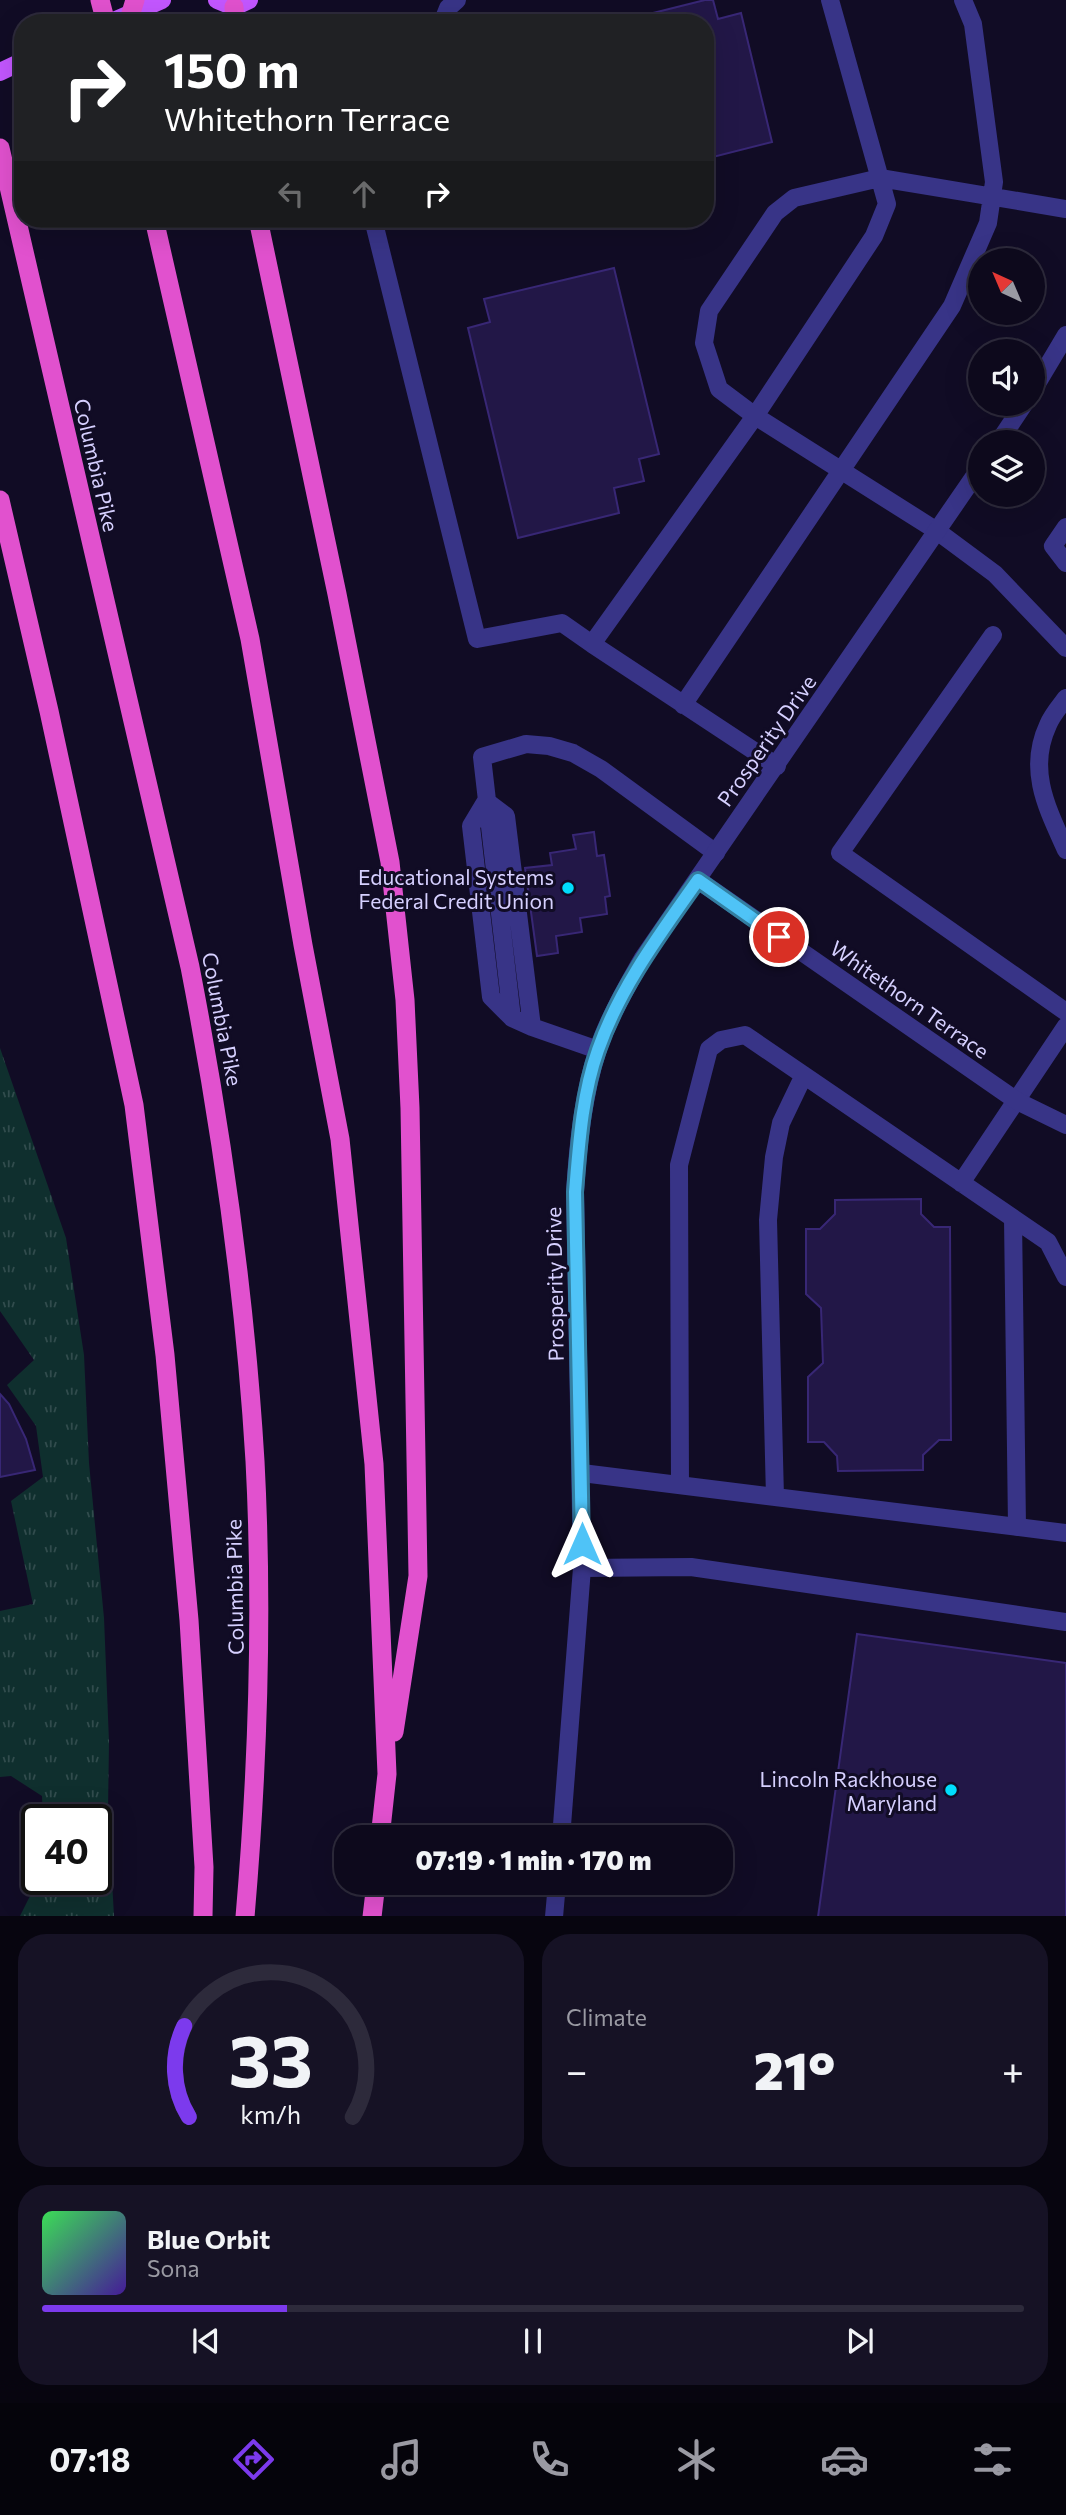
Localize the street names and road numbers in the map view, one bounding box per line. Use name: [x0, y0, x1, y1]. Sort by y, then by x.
street label: Columbia Pike: [70, 396, 124, 534]
street label: Prosperity Drive: [711, 669, 821, 811]
street label: Whitethorn Terrace: [826, 935, 994, 1063]
street label: Columbia Pike: [198, 950, 248, 1088]
street label: Prosperity Drive: [540, 1206, 568, 1362]
street label: Columbia Pike: [220, 1519, 248, 1655]

